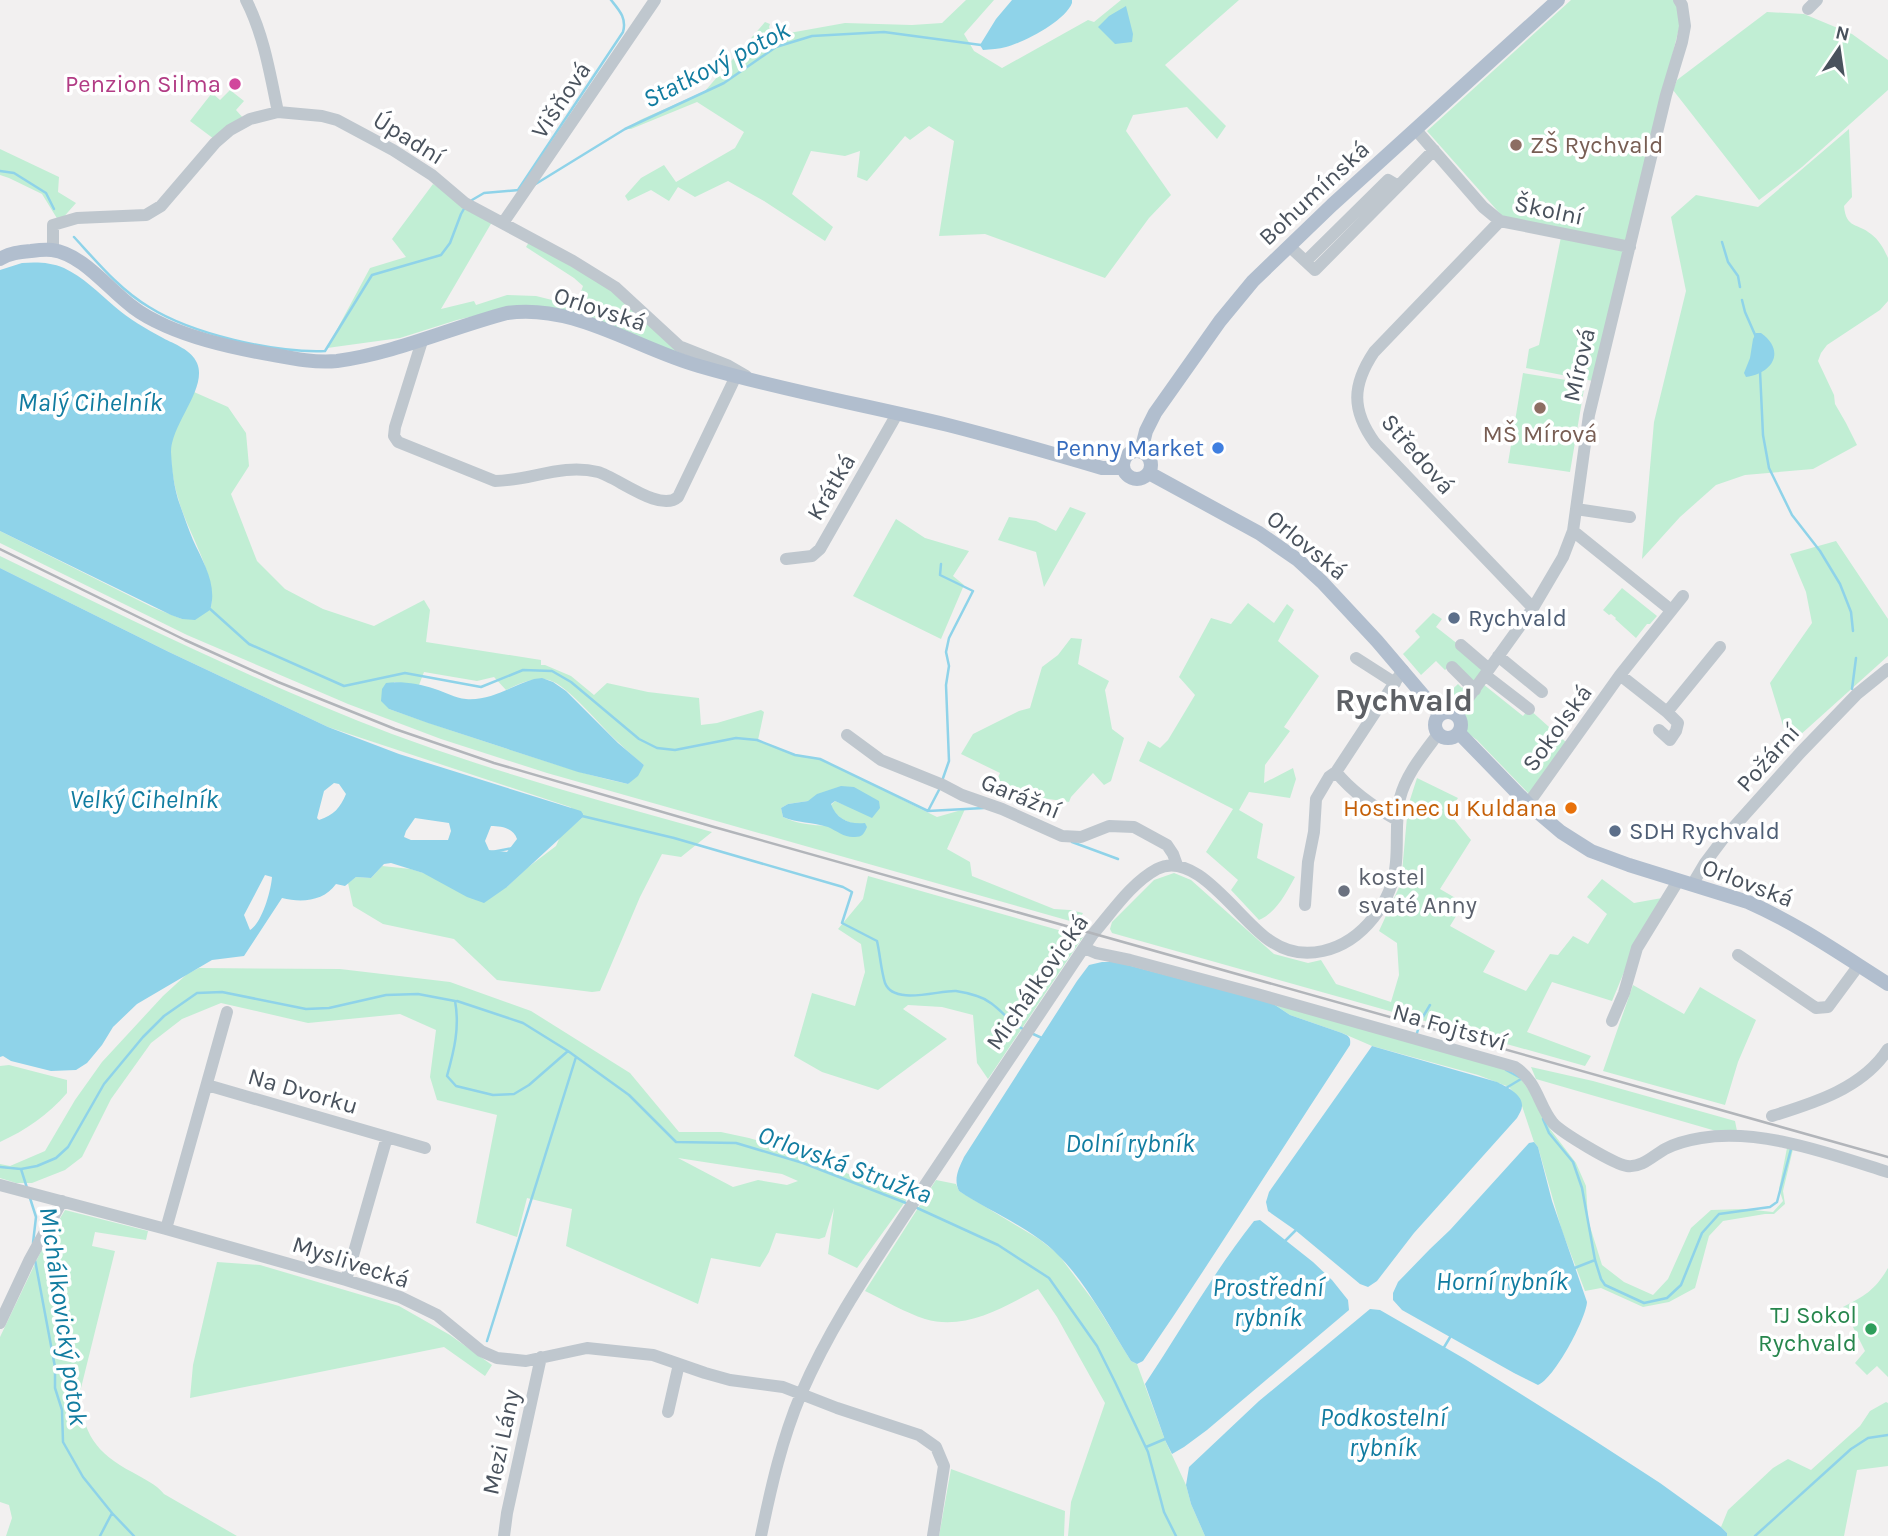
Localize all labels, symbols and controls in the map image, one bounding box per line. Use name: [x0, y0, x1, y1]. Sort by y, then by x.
water label: Statkový potok: [637, 14, 796, 115]
north arrow: [1804, 14, 1874, 84]
text: N: [1833, 21, 1852, 46]
street label: Višňová: [525, 56, 597, 144]
place label: Penzion Silma: [65, 70, 221, 98]
marker: Penzion Silma: [227, 76, 243, 92]
street label: Úpadní: [368, 104, 451, 171]
place label: ZŠ Rychvald: [1530, 130, 1663, 159]
street label: Bohumínská: [1253, 135, 1375, 251]
marker: ZŠ Rychvald: [1508, 137, 1524, 153]
street label: Školní: [1512, 188, 1587, 231]
street label: Orlovská: [550, 281, 650, 337]
street label: Mírová: [1557, 326, 1601, 404]
water label: Malý Cihelník: [18, 387, 163, 418]
marker: MŠ Mírová: [1532, 400, 1548, 416]
street label: Středová: [1376, 408, 1460, 500]
place label: MŠ Mírová: [1482, 419, 1598, 448]
place label: Penny Market: [1055, 434, 1204, 462]
marker: Penny Market: [1210, 440, 1226, 456]
street label: Krátká: [801, 449, 861, 525]
street label: Orlovská: [1261, 504, 1353, 586]
place label: Rychvald: [1468, 604, 1567, 632]
marker: Rychvald: [1446, 610, 1462, 626]
street label: Sokolská: [1516, 679, 1598, 777]
district label: Rychvald: [1335, 682, 1473, 719]
street label: Požární: [1730, 718, 1806, 798]
street label: Garážní: [977, 767, 1066, 825]
water label: Velký Cihelník: [69, 784, 219, 815]
place label: Hostinec u Kuldana: [1343, 794, 1557, 822]
marker: Hostinec u Kuldana: [1563, 800, 1579, 816]
place label: SDH Rychvald: [1629, 817, 1780, 845]
marker: SDH Rychvald: [1607, 823, 1623, 839]
street label: Orlovská: [1698, 853, 1798, 913]
place label: kostel svaté Anny: [1358, 863, 1477, 919]
marker: kostel svaté Anny: [1336, 883, 1352, 899]
street label: Michálkovická: [980, 909, 1094, 1055]
street label: Na Fojtství: [1390, 997, 1511, 1057]
street label: Na Dvorku: [245, 1062, 361, 1120]
water label: Orlovská Stružka: [754, 1119, 936, 1210]
water label: Dolní rybník: [1065, 1128, 1196, 1159]
water label: Michálkovický potok: [33, 1205, 94, 1428]
street label: Myslivecká: [289, 1230, 413, 1294]
water label: Horní rybník: [1436, 1266, 1569, 1297]
water label: Prostřední rybník: [1212, 1272, 1327, 1333]
place label: TJ Sokol Rychvald: [1758, 1301, 1857, 1357]
marker: TJ Sokol Rychvald: [1863, 1321, 1879, 1337]
street label: Mezi Lány: [476, 1387, 526, 1497]
water label: Podkostelní rybník: [1320, 1402, 1449, 1463]

